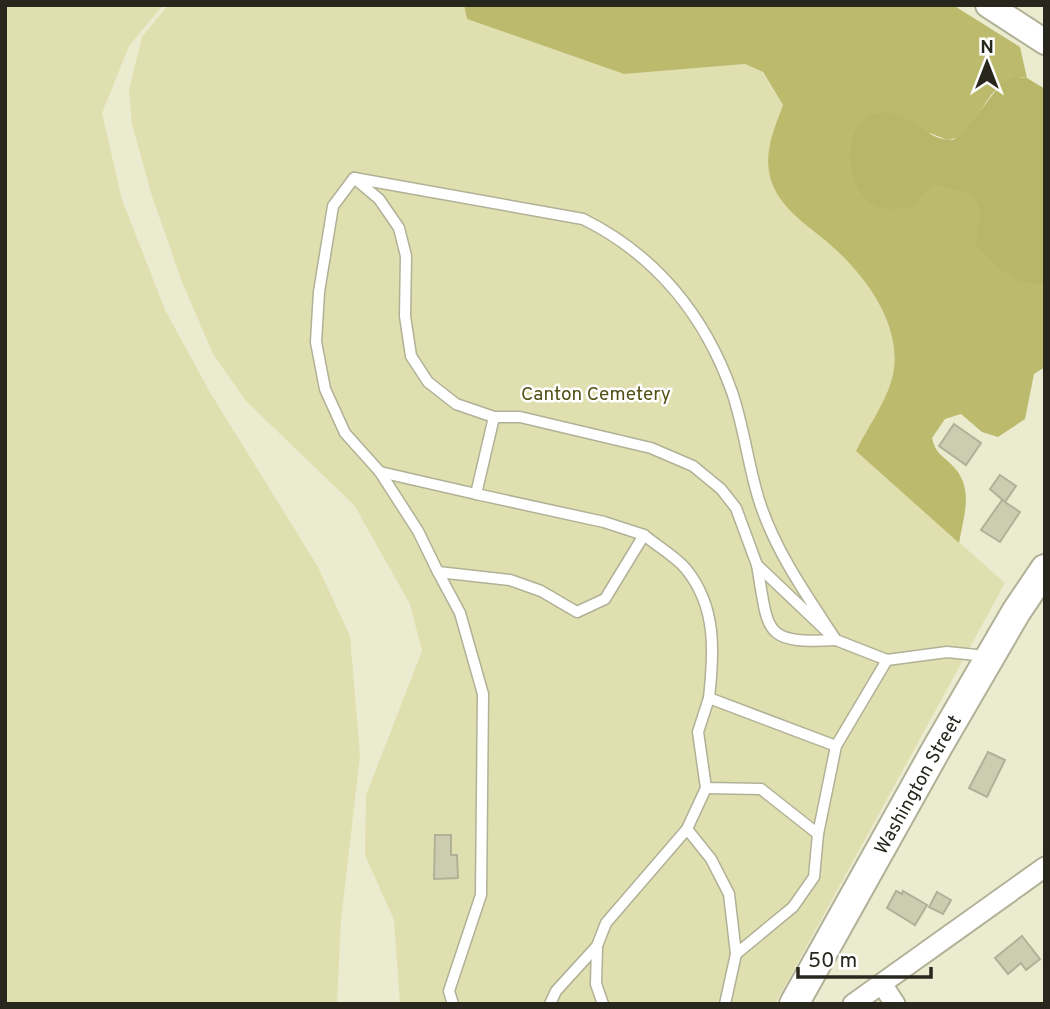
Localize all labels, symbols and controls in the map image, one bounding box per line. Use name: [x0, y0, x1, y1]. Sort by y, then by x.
north arrow: [952, 28, 1022, 98]
text: N: [980, 36, 994, 60]
park label: Canton Cemetery: [521, 383, 671, 407]
street label: Washington Street: [870, 711, 968, 859]
scale bar: [798, 936, 931, 980]
text: 50 m: [808, 948, 857, 975]

